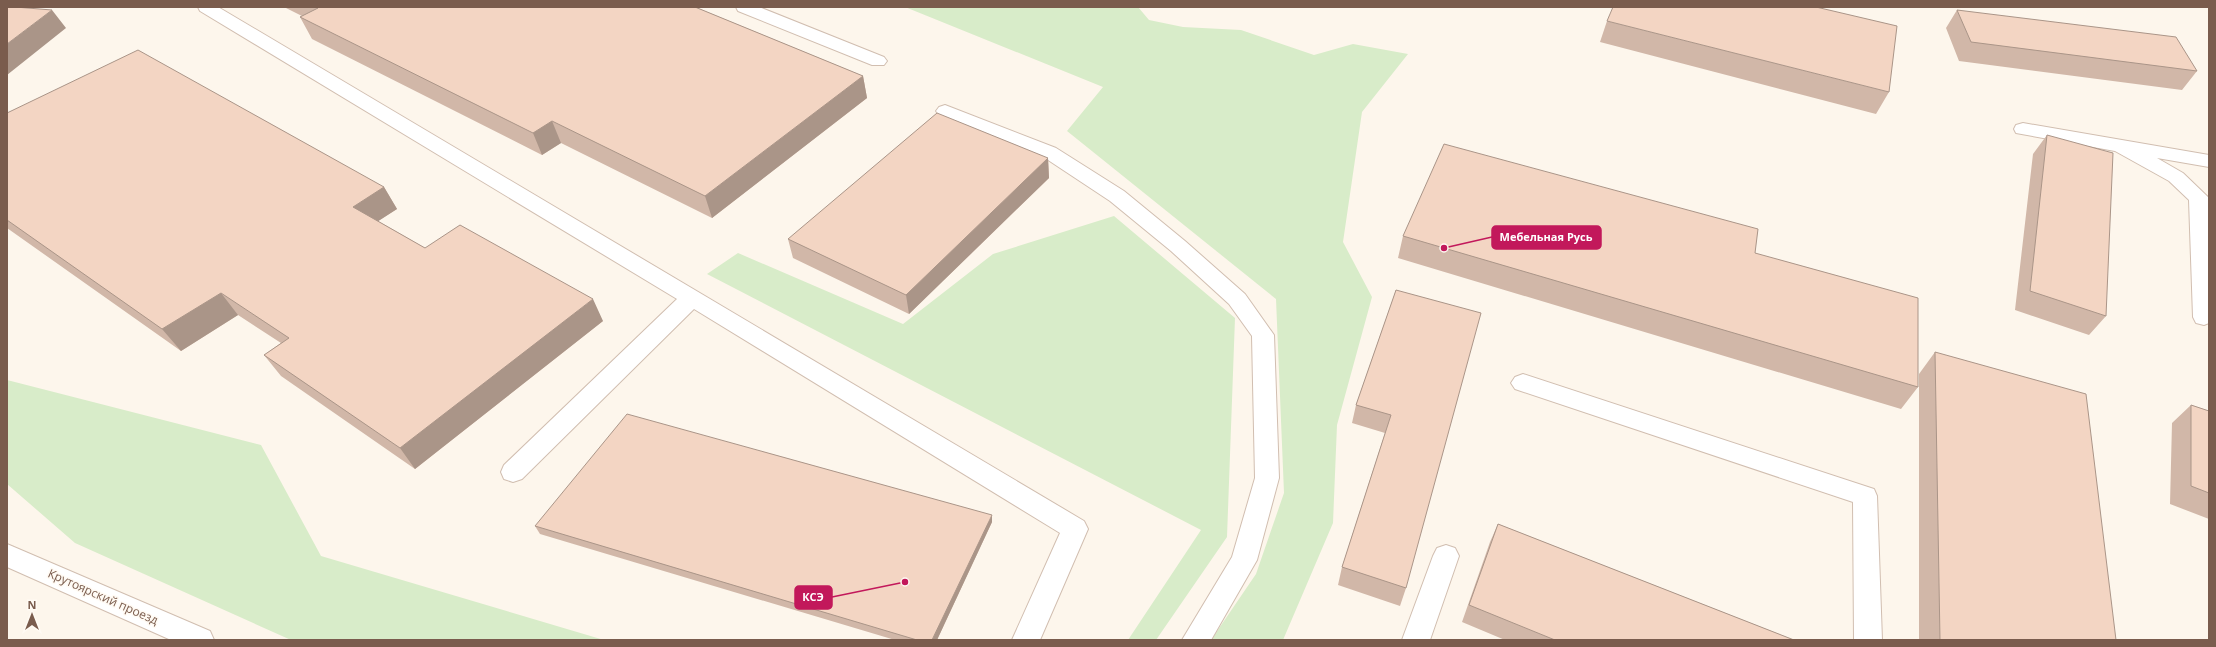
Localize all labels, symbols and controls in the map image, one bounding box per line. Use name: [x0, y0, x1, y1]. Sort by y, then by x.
callout: Мебельная Русь: [1492, 226, 1601, 249]
text: Мебельная Русь: [1500, 229, 1593, 244]
street label: Крутоярский проезд: [45, 565, 161, 629]
callout: КСЭ: [795, 586, 832, 609]
text: КСЭ: [802, 589, 824, 604]
north arrow: [12, 595, 52, 635]
text: N: [28, 597, 36, 612]

